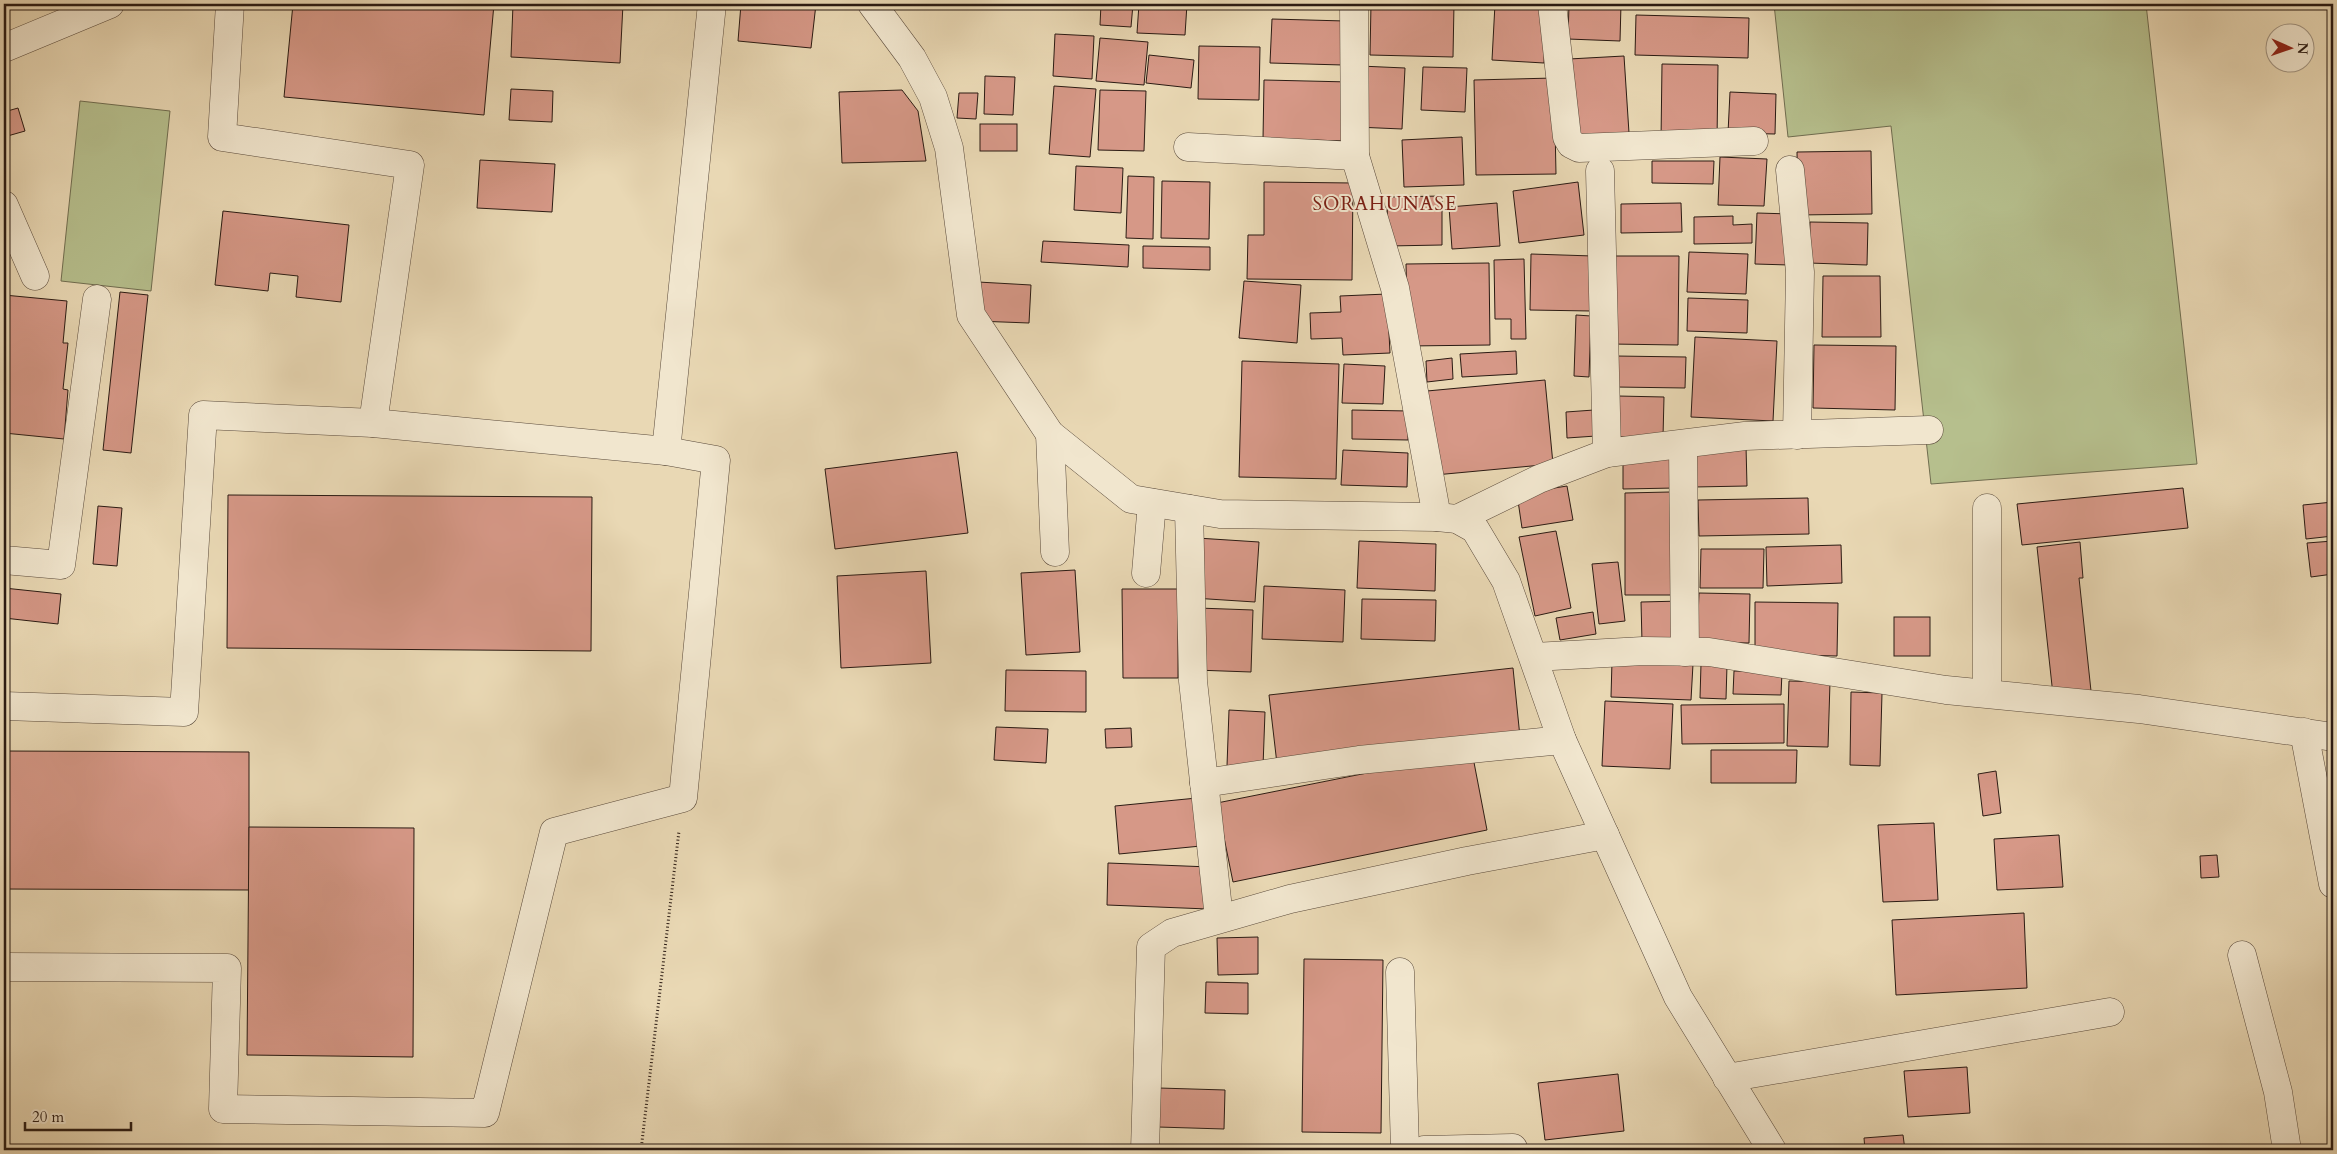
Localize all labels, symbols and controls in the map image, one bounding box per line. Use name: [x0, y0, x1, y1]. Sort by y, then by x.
north arrow: [2264, 22, 2314, 72]
text: N: [2293, 42, 2312, 55]
district label: SORAHUNASE: [1313, 191, 1458, 217]
scale bar: [25, 1099, 131, 1131]
text: 20 m: [32, 1107, 64, 1127]

